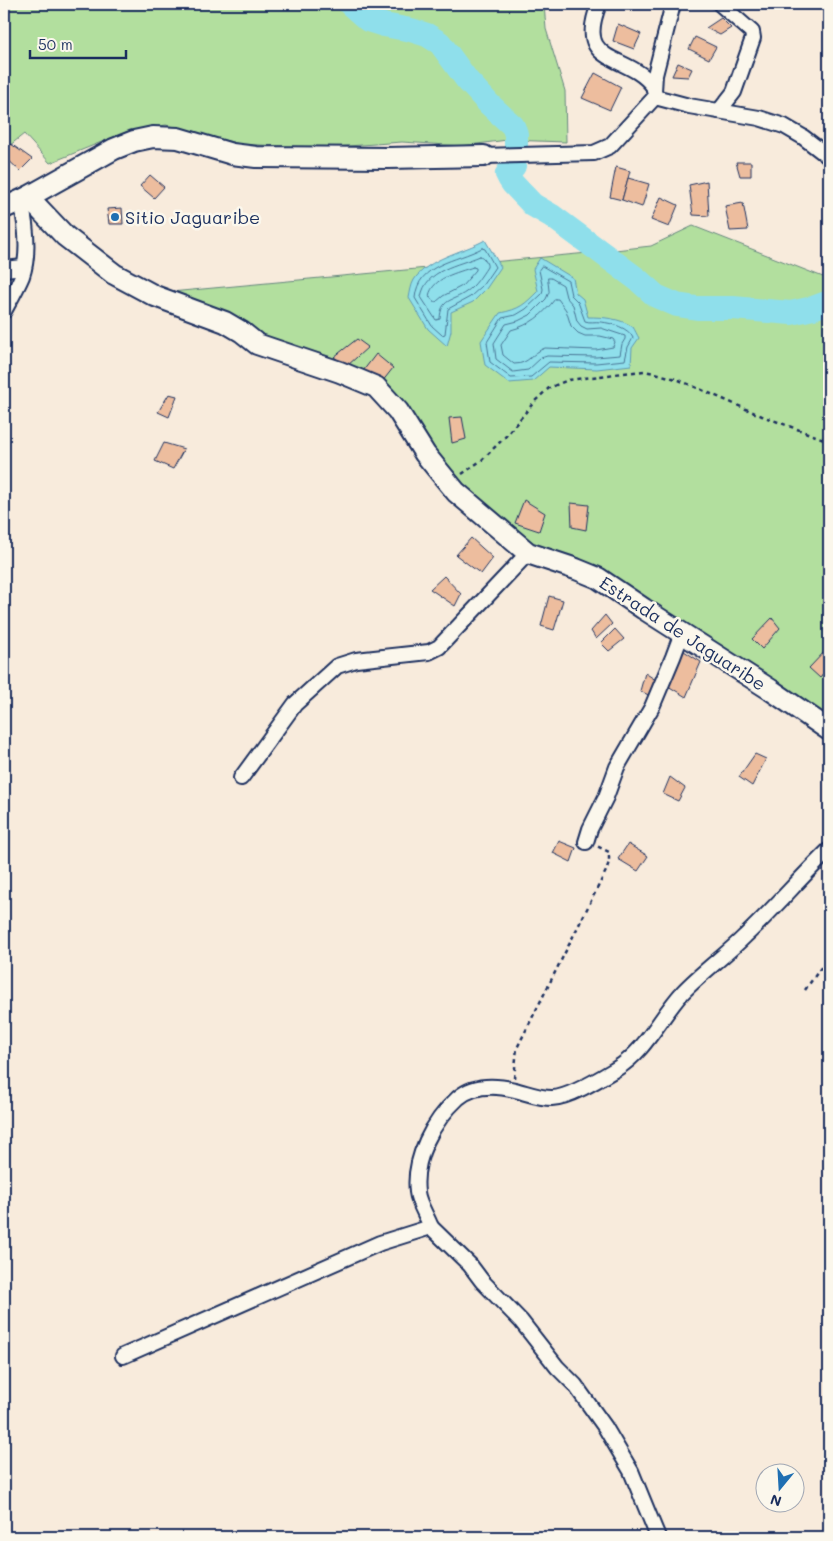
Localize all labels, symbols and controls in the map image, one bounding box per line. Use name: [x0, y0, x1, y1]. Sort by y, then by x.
scale bar: [30, 28, 126, 60]
text: 50 m: [38, 34, 73, 54]
place label: Sitio Jaguaribe: [125, 205, 260, 229]
marker: Sitio Jaguaribe: [109, 211, 121, 223]
street label: Estrada de Jaguaribe: [595, 570, 771, 696]
north arrow: [756, 1464, 806, 1514]
text: N: [768, 1490, 784, 1512]

